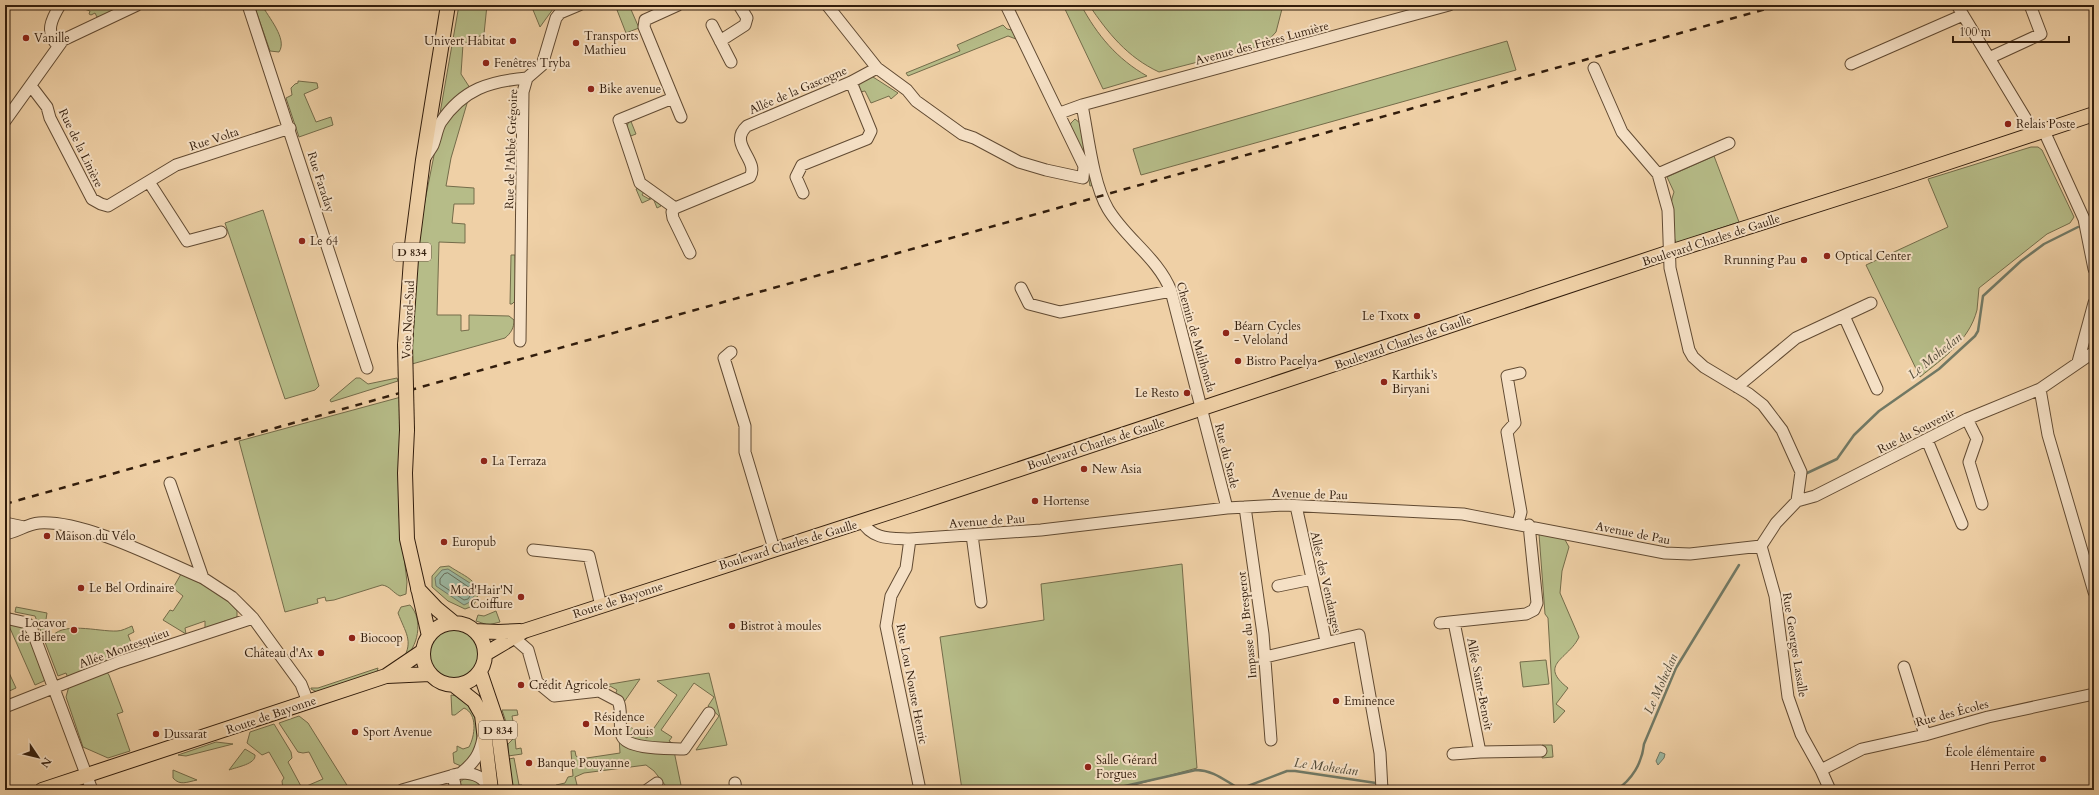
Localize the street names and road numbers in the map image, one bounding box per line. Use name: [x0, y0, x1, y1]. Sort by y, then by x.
street label: Avenue des Frères Lumière: [1193, 17, 1331, 69]
street label: Allée de la Gascogne: [747, 62, 849, 118]
street label: Rue de l'Abbé Grégoire: [501, 89, 521, 209]
street label: Rue de la Linière: [55, 106, 107, 190]
street label: Rue Volta: [187, 123, 241, 154]
street label: Rue Faraday: [304, 150, 339, 215]
street label: Boulevard Charles de Gaulle: [1640, 210, 1782, 270]
road number: D 834: [393, 243, 431, 261]
street label: Voie Nord-Sud: [398, 279, 418, 360]
street label: Chemin de Malihonda: [1173, 280, 1220, 395]
street label: Boulevard Charles de Gaulle: [1332, 311, 1474, 373]
street label: Rue du Souvenir: [1875, 404, 1958, 457]
street label: Boulevard Charles de Gaulle: [1025, 414, 1167, 474]
street label: Rue du Stade: [1211, 422, 1243, 490]
street label: Avenue de Pau: [1272, 485, 1349, 503]
street label: Avenue de Pau: [949, 510, 1026, 532]
street label: Boulevard Charles de Gaulle: [717, 516, 859, 574]
street label: Avenue de Pau: [1594, 518, 1672, 548]
street label: Allée des Vendanges: [1307, 530, 1345, 634]
street label: Impasse du Bresperot: [1233, 571, 1261, 679]
street label: Route de Bayonne: [571, 578, 665, 622]
street label: Rue Georges Lassalle: [1779, 591, 1811, 699]
street label: Rue Lou Nouste Henric: [892, 622, 932, 746]
street label: Allée Montesquieu: [77, 624, 172, 672]
street label: Allée Saint-Benoît: [1463, 637, 1497, 732]
street label: Route de Bayonne: [224, 692, 318, 738]
street label: Rue des Écoles: [1914, 695, 1990, 730]
road number: D 834: [479, 721, 517, 739]

